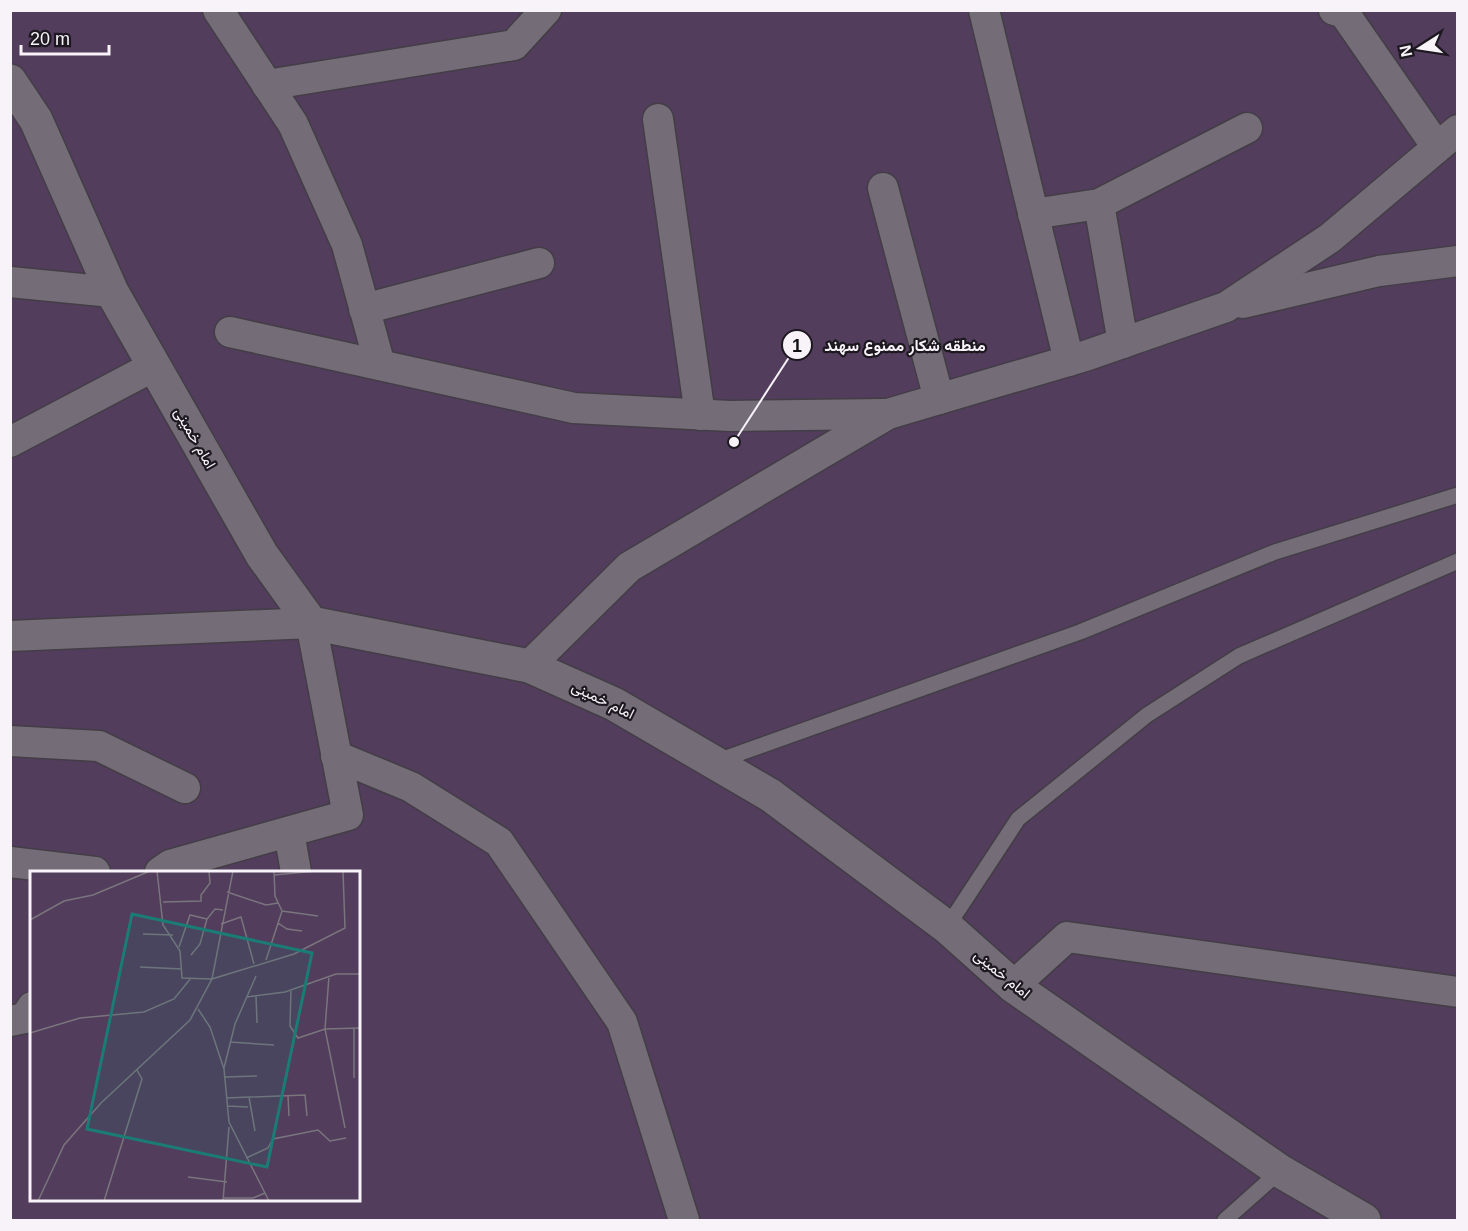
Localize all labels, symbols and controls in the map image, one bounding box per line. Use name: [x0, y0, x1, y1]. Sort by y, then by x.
scale bar: [21, 18, 110, 56]
north arrow: [1390, 18, 1450, 78]
text: 20 m: [30, 29, 70, 49]
text: N: [1396, 44, 1415, 58]
callout: منطقه شکار ممنوع سهند: [782, 328, 998, 362]
text: 1: [792, 336, 802, 356]
text: منطقه شکار ممنوع سهند: [824, 337, 986, 356]
street label: امام خمینی: [169, 404, 220, 472]
street label: امام خمینی: [568, 677, 637, 724]
inset map: [30, 871, 360, 1201]
street label: امام خمینی: [970, 946, 1034, 1003]

